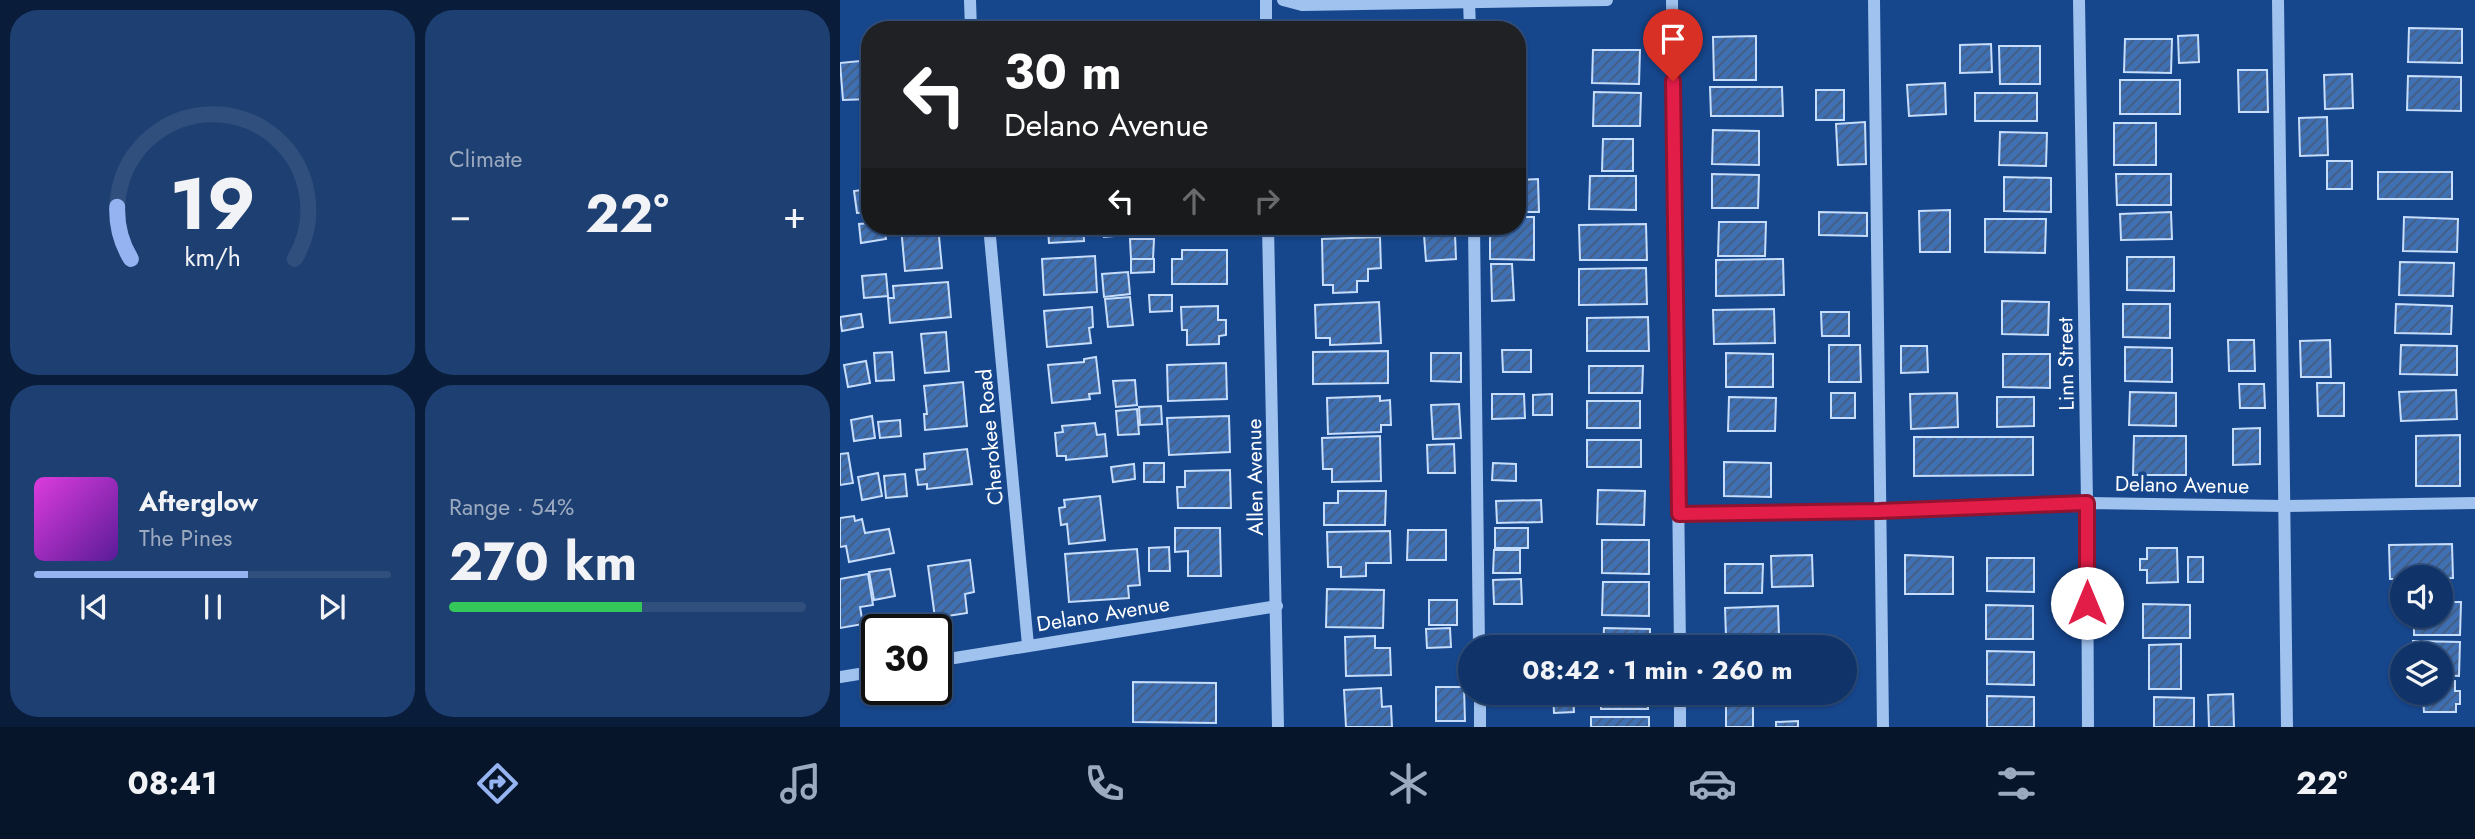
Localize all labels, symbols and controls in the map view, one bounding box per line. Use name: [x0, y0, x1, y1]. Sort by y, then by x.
pin: [1643, 9, 1703, 81]
icon: arrive: [1654, 20, 1692, 58]
text: 30 m: [1004, 37, 1122, 107]
icon: left: [889, 49, 980, 140]
text: Delano Avenue: [1004, 102, 1209, 148]
text: Climate: [449, 142, 522, 176]
text: 19: [170, 151, 255, 256]
text: 22°: [585, 176, 669, 252]
icon: left: [1102, 182, 1140, 220]
icon: ahead: [1175, 182, 1213, 220]
icon: right: [1248, 182, 1286, 220]
text: −: [449, 187, 471, 242]
text: +: [783, 187, 806, 242]
text: km/h: [184, 238, 241, 274]
street label: Linn Street: [2050, 317, 2082, 411]
street label: Cherokee Road: [969, 368, 1011, 506]
street label: Allen Avenue: [1239, 418, 1271, 536]
street label: Delano Avenue: [2115, 469, 2250, 501]
text: Afterglow: [139, 483, 258, 521]
text: Range · 54%: [449, 490, 574, 524]
text: The Pines: [139, 521, 232, 555]
text: 270 km: [449, 524, 637, 600]
map controls: [2390, 565, 2453, 705]
button: sound: [2390, 565, 2453, 628]
position arrow: [2050, 566, 2124, 640]
icon: previous: [75, 588, 113, 626]
icon: pause: [194, 588, 232, 626]
icon: next: [313, 588, 351, 626]
street label: Delano Avenue: [1034, 589, 1172, 639]
speed limit sign: 30: [861, 614, 952, 705]
button: layers: [2390, 642, 2453, 705]
text: 08:42 · 1 min · 260 m: [1522, 651, 1793, 689]
icon: directions: [473, 759, 522, 808]
icon: music: [776, 759, 825, 808]
icon: phone: [1080, 759, 1129, 808]
icon: climate: [1384, 759, 1433, 808]
icon: car: [1688, 759, 1737, 808]
icon: filters: [1992, 759, 2041, 808]
text: 08:41: [127, 760, 218, 806]
text: 22°: [2296, 760, 2347, 806]

